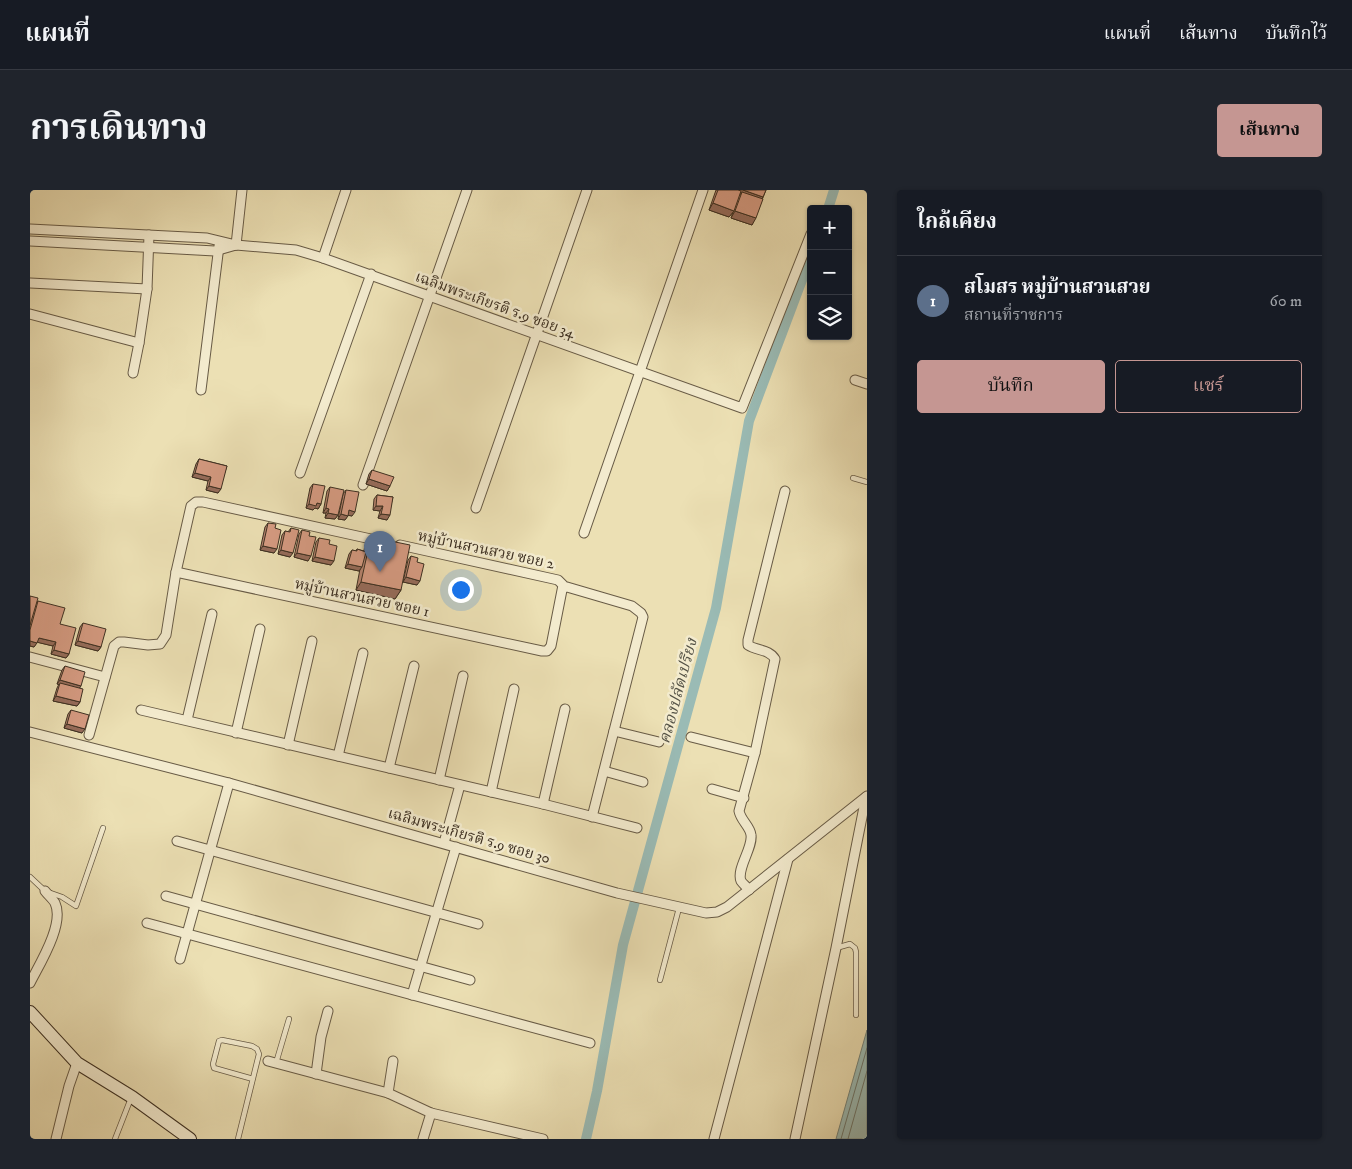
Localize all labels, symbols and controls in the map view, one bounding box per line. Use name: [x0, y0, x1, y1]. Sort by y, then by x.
text: แผนที่: [25, 19, 90, 49]
text: แผนที่: [1104, 23, 1151, 45]
text: เส้นทาง: [1179, 23, 1238, 45]
text: บันทึกไว้: [1266, 23, 1327, 45]
button: เส้นทาง: [1217, 104, 1322, 157]
text: การเดินทาง: [30, 107, 208, 151]
map controls: [807, 205, 852, 340]
button: +: [807, 205, 852, 250]
text: ใกล้เคียง: [917, 209, 997, 235]
button: −: [807, 250, 852, 295]
street label: เฉลิมพระเกียรติ ร.9 ซอย 34: [412, 267, 578, 343]
text: สโมสร หมู่บ้านสวนสวย: [964, 276, 1151, 299]
text: 1: [930, 291, 936, 311]
text: 60 m: [1270, 291, 1302, 311]
button: layers: [807, 295, 852, 340]
text: สถานที่ราชการ: [964, 305, 1063, 325]
button: บันทึก: [917, 360, 1105, 413]
button: แชร์: [1115, 360, 1302, 413]
street label: หมู่บ้านสวนสวย ซอย 2: [416, 526, 557, 574]
pin: 1: [364, 531, 396, 572]
street label: หมู่บ้านสวนสวย ซอย 1: [293, 574, 431, 622]
your location: [448, 577, 474, 603]
water label: คลองปลัดเปรียง: [654, 635, 702, 746]
street label: เฉลิมพระเกียรติ ร.9 ซอย 30: [386, 804, 552, 868]

